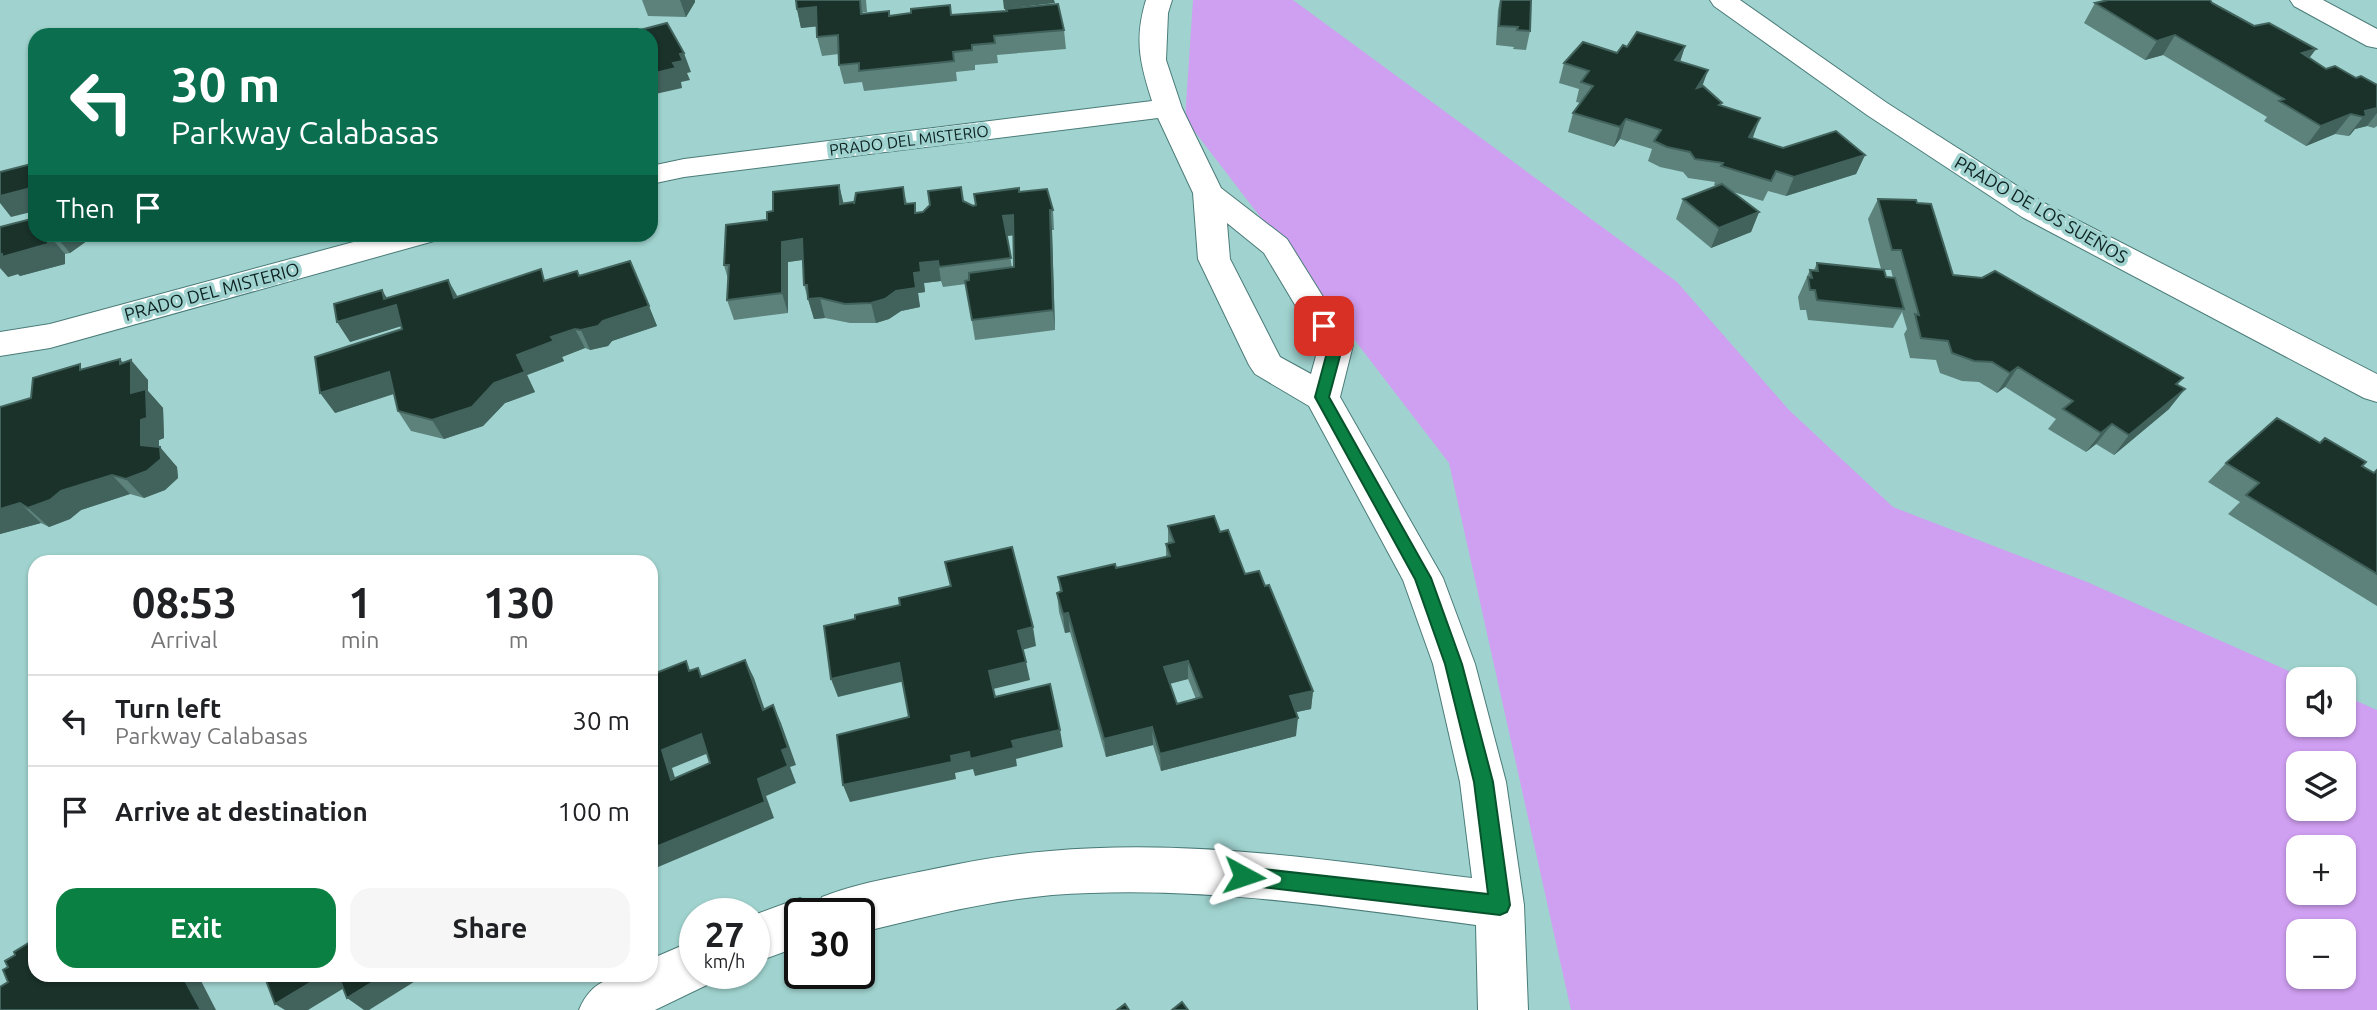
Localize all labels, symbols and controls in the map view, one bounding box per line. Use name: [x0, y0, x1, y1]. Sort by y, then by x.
icon: left: [56, 56, 147, 147]
text: 30 m: [171, 56, 280, 111]
text: Parkway Calabasas: [171, 114, 439, 150]
street label: PRADO DEL MISTERIO: [828, 121, 990, 159]
street label: PRADO DE LOS SUEÑOS: [1952, 151, 2132, 267]
icon: arrive: [129, 189, 167, 227]
text: Then: [56, 194, 115, 223]
street label: PRADO DEL MISTERIO: [122, 258, 302, 324]
pin: [1294, 296, 1354, 356]
icon: arrive: [1305, 307, 1343, 345]
text: 08:53: [132, 579, 237, 626]
text: 1: [348, 579, 372, 626]
text: 130: [483, 579, 554, 626]
text: Arrival: [151, 627, 218, 652]
text: min: [341, 627, 379, 652]
text: m: [509, 627, 529, 652]
map controls: [2286, 667, 2356, 989]
button: sound: [2286, 667, 2356, 737]
text: Turn left: [115, 694, 221, 723]
icon: left: [56, 702, 94, 740]
text: 30 m: [572, 706, 630, 735]
text: Parkway Calabasas: [115, 723, 308, 748]
button: layers: [2286, 751, 2356, 821]
icon: arrive: [56, 793, 94, 831]
text: Arrive at destination: [115, 797, 368, 826]
text: 100 m: [558, 797, 630, 826]
button: +: [2286, 835, 2356, 905]
position arrow: [1207, 839, 1281, 913]
button: Exit: [56, 888, 336, 968]
button: Share: [350, 888, 630, 968]
speed limit sign: 30: [784, 898, 875, 989]
text: 27: [705, 914, 744, 954]
button: −: [2286, 919, 2356, 989]
text: km/h: [704, 951, 745, 971]

